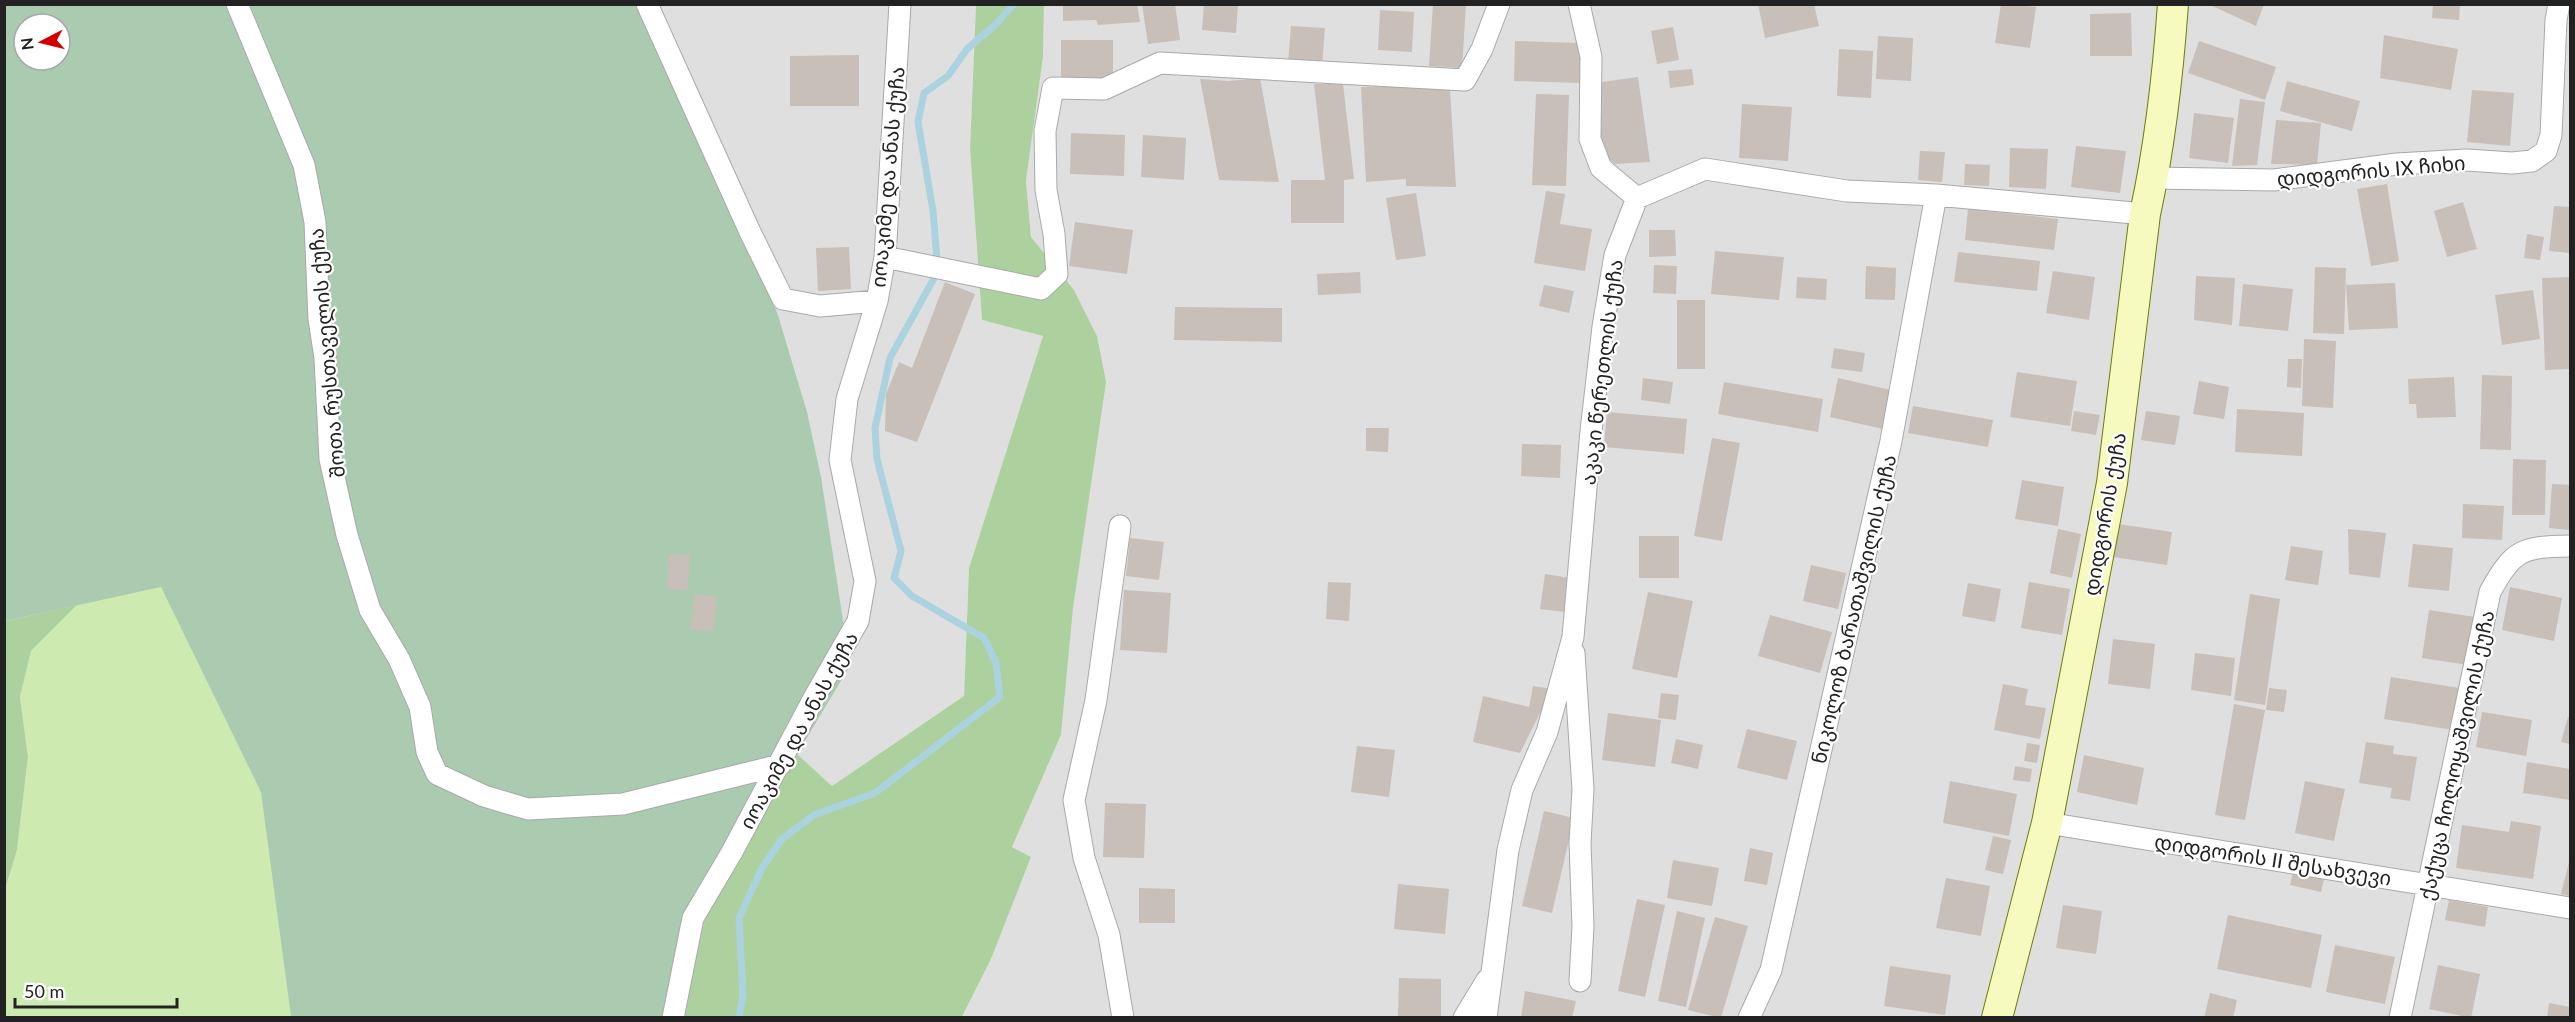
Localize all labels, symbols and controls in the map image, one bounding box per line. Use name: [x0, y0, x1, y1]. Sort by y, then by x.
north arrow: [12, 12, 72, 72]
text: N: [16, 37, 37, 51]
street label: იოაკიმე და ანას ქუჩა: [865, 66, 911, 289]
street label: დიდგორის IX ჩიხი: [2276, 150, 2467, 192]
street label: შოთა რუსთაველის ქუჩა: [303, 227, 351, 479]
street label: აკაკი წერეთლის ქუჩა: [1575, 258, 1629, 486]
street label: დიდგორის ქუჩა: [2078, 430, 2132, 598]
street label: ნიკოლოზ ბარათაშვილის ქუჩა: [1806, 452, 1902, 766]
street label: ქაქუცა ჩოლოყაშვილის ქუჩა: [2414, 608, 2500, 903]
street label: იოაკიმე და ანას ქუჩა: [734, 627, 864, 834]
street label: დიდგორის II შესახვევი: [2153, 828, 2393, 892]
scale bar: [15, 971, 177, 1009]
text: 50 m: [24, 980, 64, 1002]

